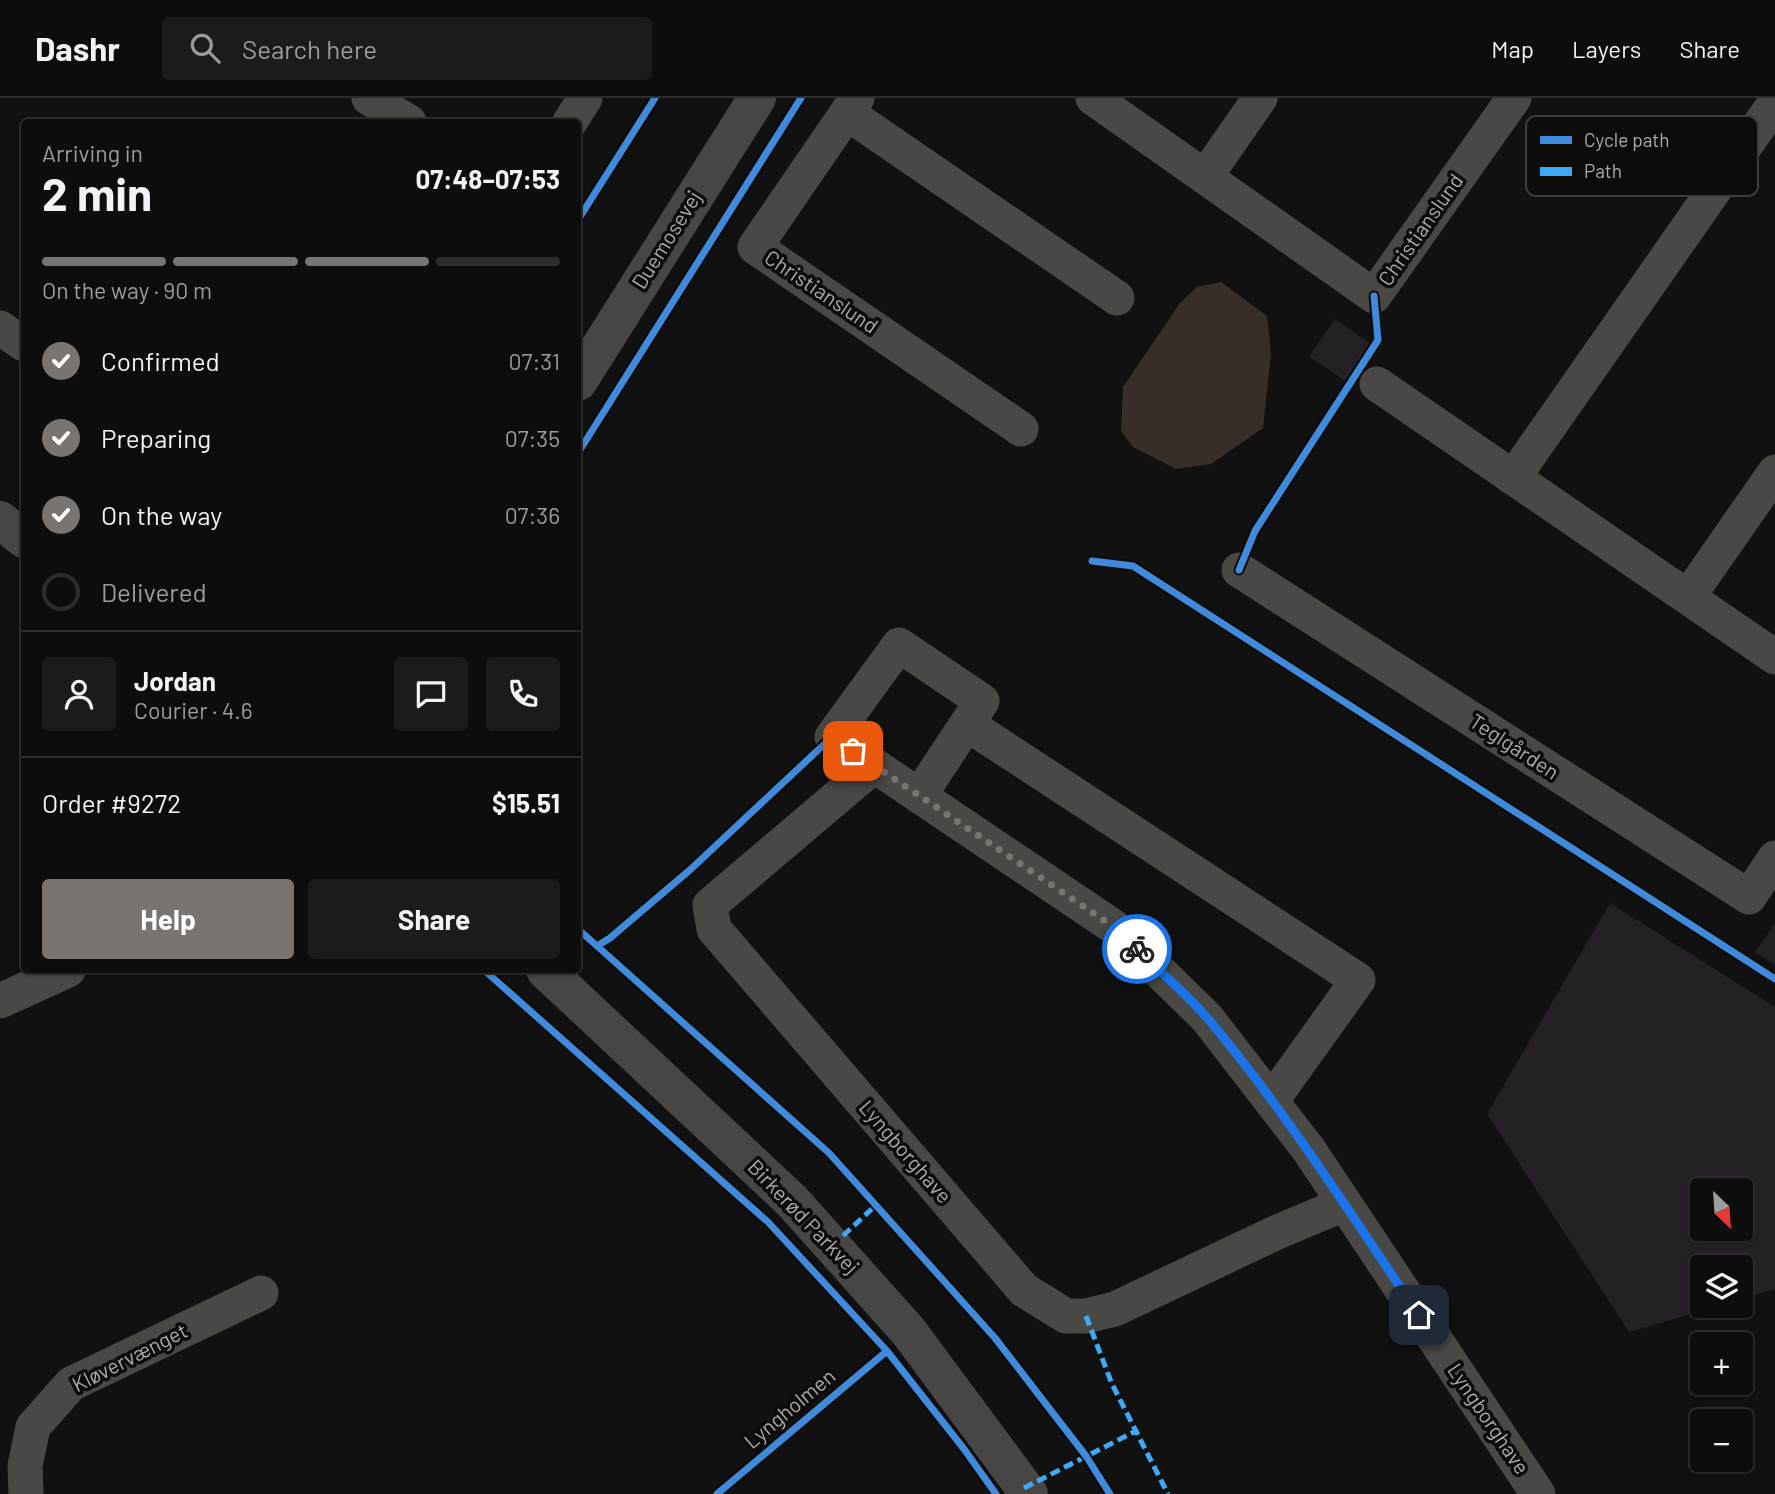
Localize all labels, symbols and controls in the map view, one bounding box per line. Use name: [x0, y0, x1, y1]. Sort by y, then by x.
search box: [162, 17, 652, 80]
text: Dashr: [35, 28, 120, 68]
icon: search: [186, 29, 224, 67]
text: Search here: [242, 33, 377, 64]
text: Map: [1491, 34, 1534, 63]
text: Layers: [1572, 34, 1641, 63]
text: Share: [1679, 34, 1740, 63]
legend: [1526, 116, 1758, 196]
text: Cycle path: [1584, 128, 1669, 151]
text: Arriving in: [42, 139, 143, 167]
text: Path: [1584, 159, 1622, 182]
text: 07:48–07:53: [415, 163, 560, 194]
text: 2 min: [42, 165, 152, 220]
street label: Christianslund: [1372, 168, 1468, 290]
street label: Duemosevej: [626, 186, 706, 293]
street label: Christianslund: [761, 244, 883, 338]
text: On the way · 90 m: [42, 276, 212, 304]
icon: check: [42, 342, 80, 380]
text: Confirmed: [101, 345, 220, 376]
text: 07:31: [509, 347, 560, 375]
icon: check: [42, 419, 80, 457]
text: Preparing: [101, 422, 211, 453]
text: 07:35: [505, 424, 560, 452]
icon: check: [42, 496, 80, 534]
text: On the way: [101, 499, 222, 530]
text: 07:36: [505, 501, 560, 529]
text: Delivered: [101, 576, 207, 607]
button: person: [42, 657, 116, 731]
button: chat: [394, 657, 468, 731]
button: phone: [486, 657, 560, 731]
text: Jordan: [134, 665, 216, 696]
text: Courier · 4.6: [134, 696, 253, 724]
street label: Teglgården: [1466, 708, 1564, 784]
pin: [823, 721, 883, 781]
icon: bag: [834, 732, 872, 770]
text: Order #9272: [42, 787, 181, 818]
text: $15.51: [492, 787, 560, 818]
button: Help: [42, 879, 294, 959]
button: Share: [308, 879, 560, 959]
courier: [1102, 914, 1172, 984]
icon: bike: [1118, 930, 1156, 968]
street label: Lyngborghave: [855, 1094, 958, 1208]
street label: Birkerød Parkvej: [743, 1154, 865, 1278]
north arrow: [1690, 1178, 1754, 1241]
map controls: [1690, 1178, 1753, 1472]
button: layers: [1690, 1255, 1753, 1318]
pin: [1389, 1285, 1449, 1345]
icon: home: [1400, 1296, 1438, 1334]
street label: Kløvervænget: [68, 1317, 191, 1396]
button: +: [1690, 1332, 1753, 1395]
street label: Lyngborghave: [1443, 1358, 1535, 1478]
street label: Lyngholmen: [738, 1363, 840, 1453]
button: −: [1690, 1409, 1753, 1472]

